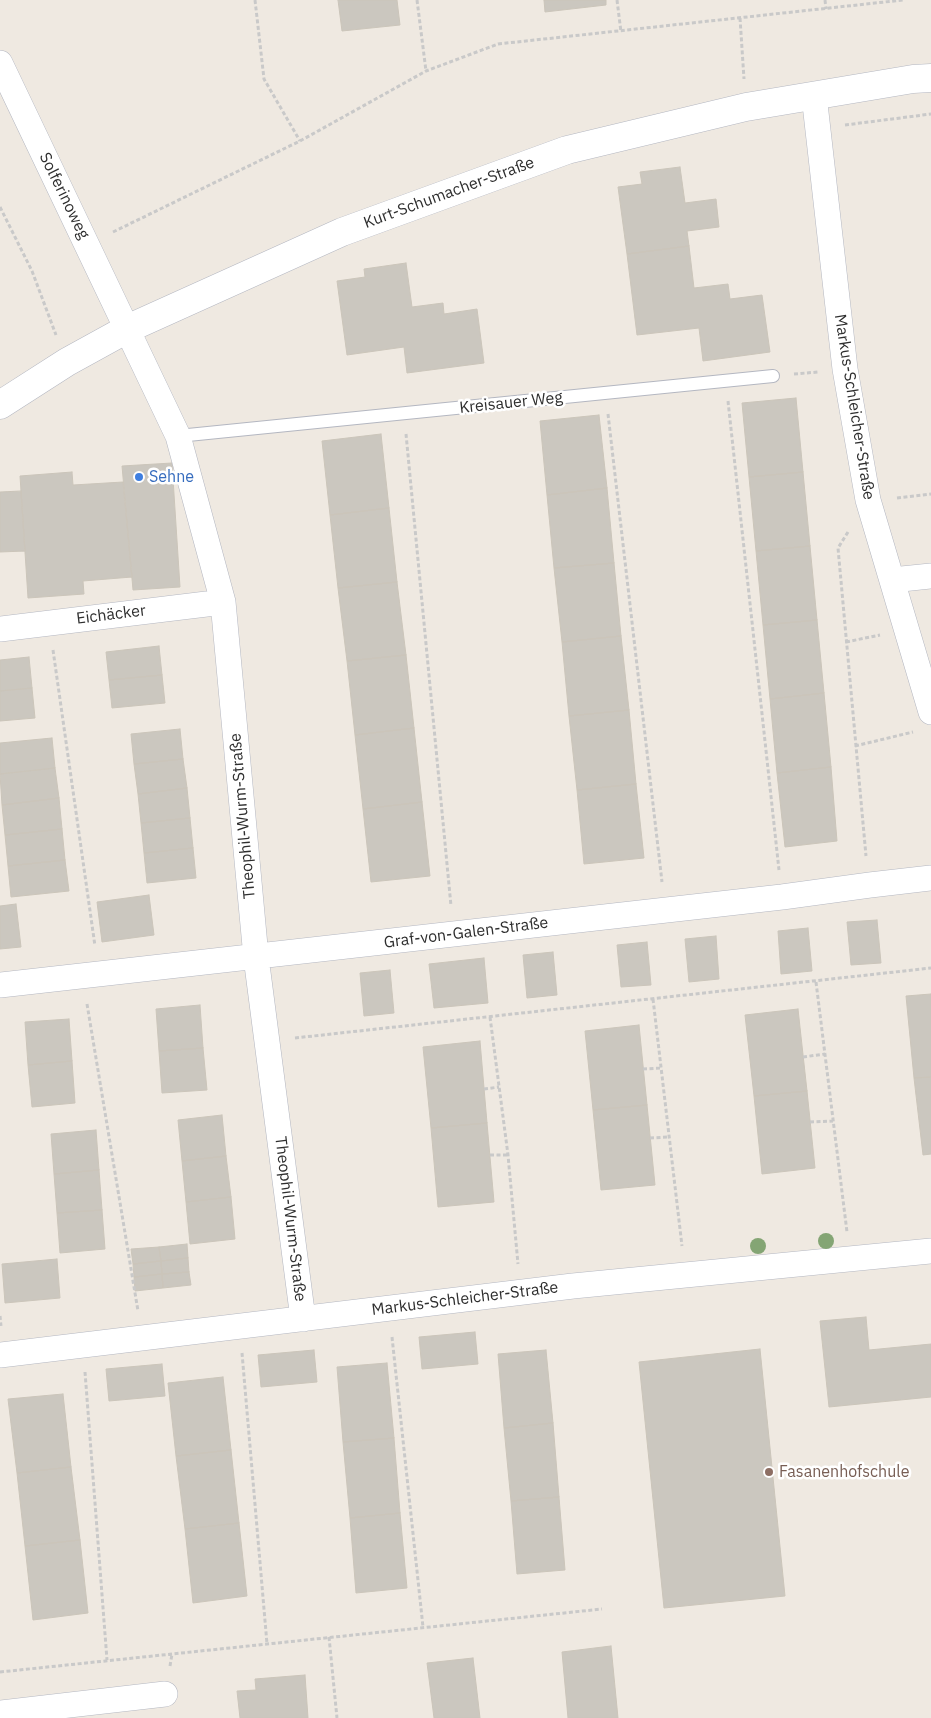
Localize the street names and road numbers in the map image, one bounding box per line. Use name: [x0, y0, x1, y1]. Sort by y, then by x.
street label: Solferinoweg: [35, 150, 93, 242]
street label: Kurt-Schumacher-Straße: [361, 153, 537, 233]
street label: Markus-Schleicher-Straße: [830, 313, 878, 501]
street label: Kreisauer Weg: [458, 388, 564, 418]
street label: Eichäcker: [75, 601, 147, 629]
street label: Theophil-Wurm-Straße: [226, 732, 260, 900]
street label: Graf-von-Galen-Straße: [383, 913, 549, 953]
street label: Theophil-Wurm-Straße: [270, 1135, 310, 1303]
street label: Markus-Schleicher-Straße: [371, 1278, 559, 1320]

